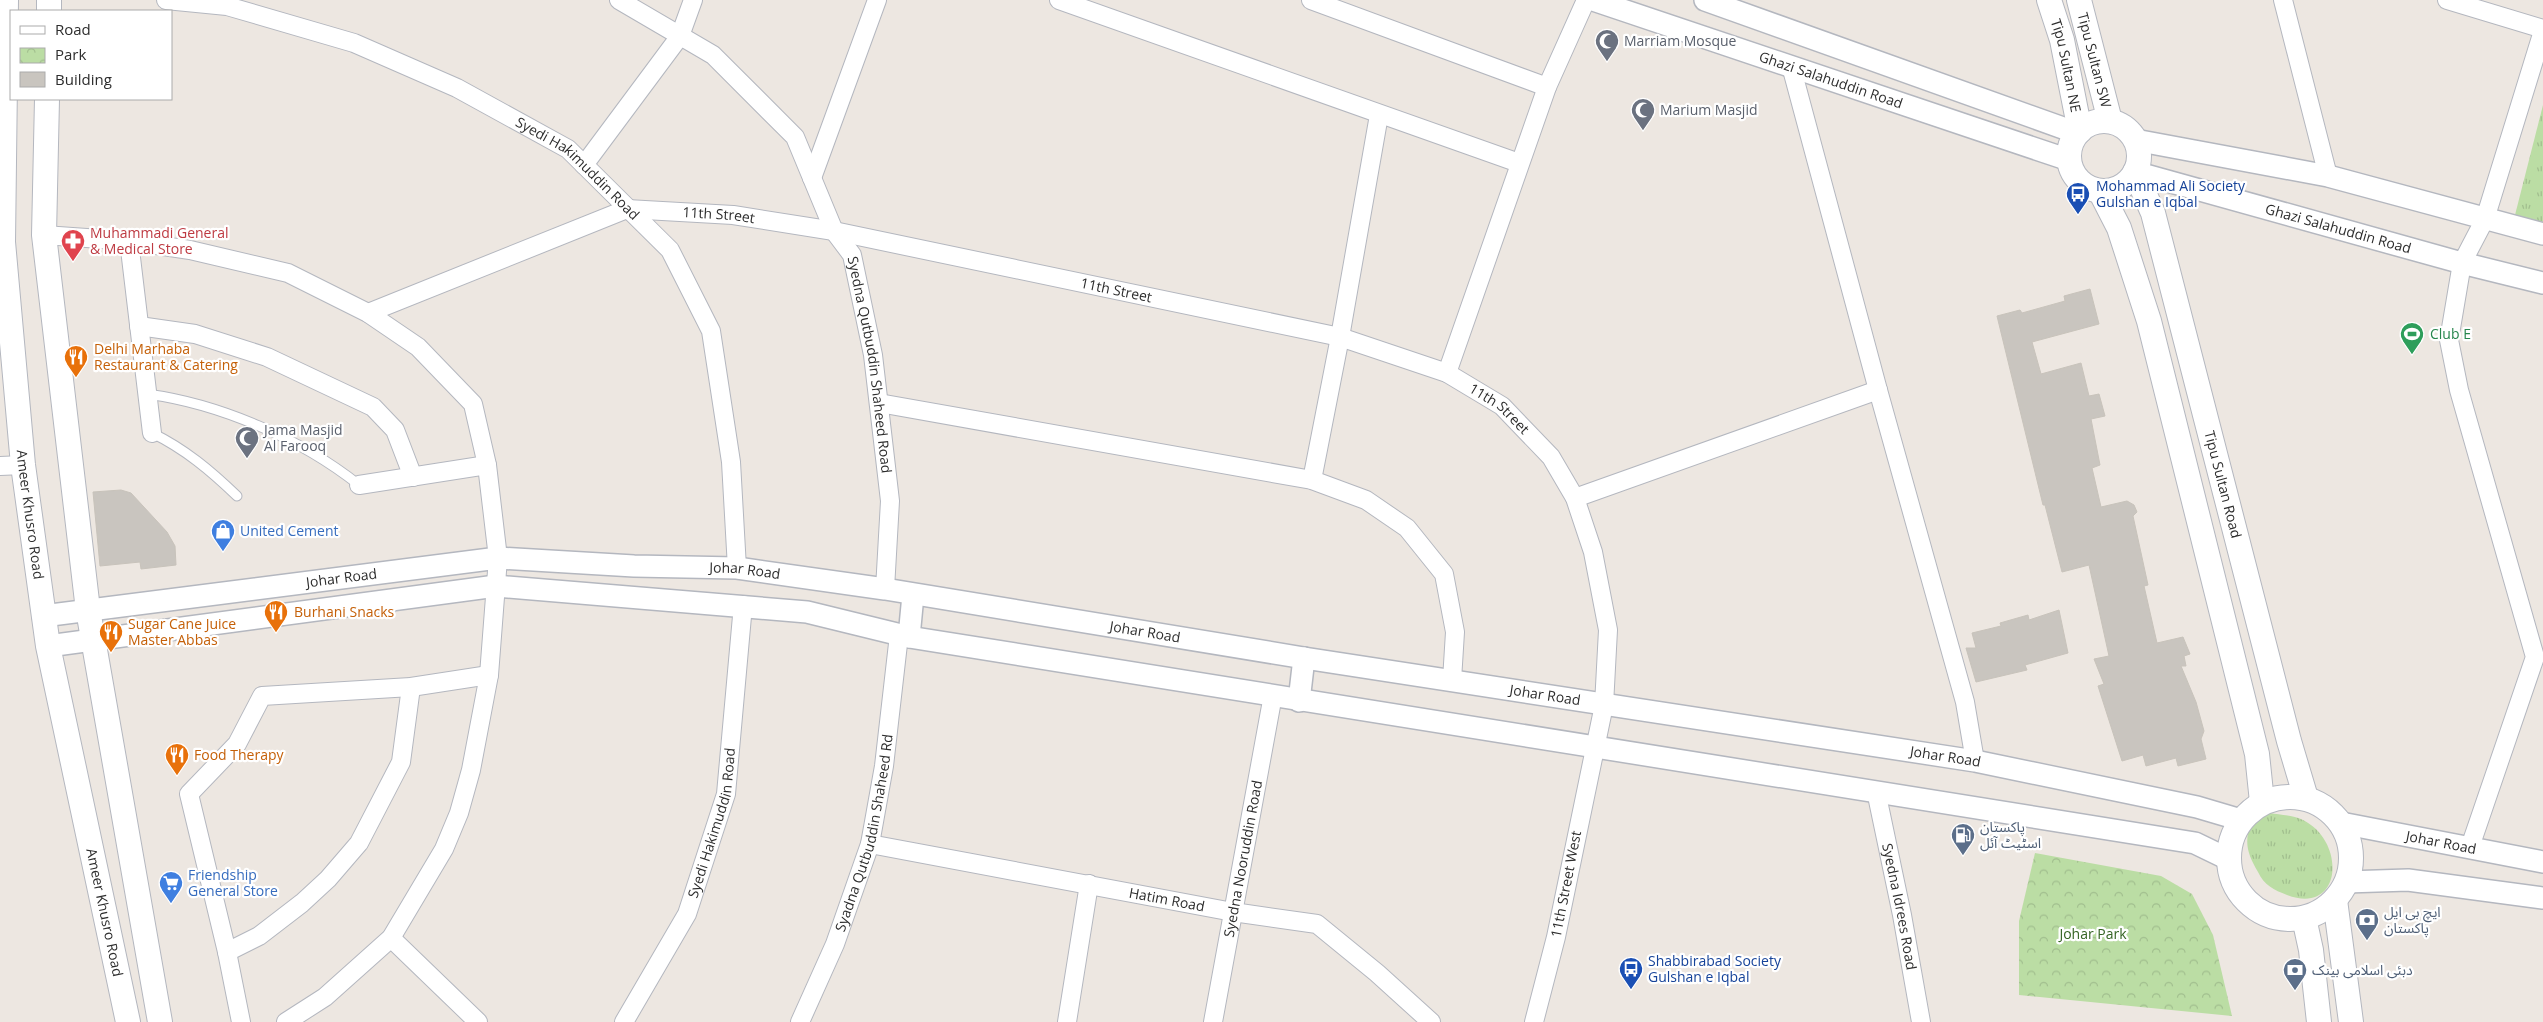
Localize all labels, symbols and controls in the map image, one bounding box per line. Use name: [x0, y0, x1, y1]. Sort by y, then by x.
legend: [10, 10, 172, 100]
street label: Tipu Sultan SW: [2074, 10, 2116, 110]
street label: Tipu Sultan NE: [2047, 16, 2086, 114]
text: Road: [55, 19, 91, 39]
mosque icon: Marriam Mosque: [1594, 28, 1620, 62]
place label: Marriam Mosque: [1624, 31, 1737, 50]
text: Park: [55, 44, 86, 64]
street label: Ghazi Salahuddin Road: [1757, 46, 1906, 113]
text: Building: [55, 69, 112, 89]
mosque icon: Marium Masjid: [1630, 97, 1656, 131]
place label: Marium Masjid: [1660, 100, 1758, 119]
street label: Syedi Hakimuddin Road: [513, 112, 644, 224]
place label: Mohammad Ali Society Gulshan e Iqbal: [2096, 176, 2246, 211]
bus stop icon: Mohammad Ali Society Gulshan e Iqbal: [2065, 181, 2091, 215]
street label: Ghazi Salahuddin Road: [2263, 199, 2414, 257]
street label: 11th Street: [682, 202, 756, 227]
place label: Muhammadi General & Medical Store: [90, 223, 229, 258]
pharmacy icon: Muhammadi General & Medical Store: [60, 228, 86, 262]
street label: Syedna Qutbuddin Shaheed Road: [843, 254, 897, 474]
street label: 11th Street: [1079, 273, 1154, 306]
sports icon: Club E: [2399, 321, 2425, 355]
place label: Club E: [2430, 324, 2471, 343]
place label: Delhi Marhaba Restaurant & Catering: [94, 339, 238, 374]
restaurant icon: Delhi Marhaba Restaurant & Catering: [63, 344, 89, 378]
street label: 11th Street: [1466, 379, 1534, 438]
place label: Jama Masjid Al Farooq: [262, 420, 343, 455]
mosque icon: Jama Masjid Al Farooq: [234, 425, 260, 459]
street label: Tipu Sultan Road: [2200, 428, 2246, 540]
street label: Ameer Khusro Road: [13, 449, 49, 581]
shop icon: United Cement: [210, 518, 236, 552]
place label: United Cement: [240, 521, 338, 540]
street label: Johar Road: [707, 557, 782, 583]
street label: Johar Road: [303, 564, 378, 592]
restaurant icon: Burhani Snacks: [263, 599, 289, 633]
place label: Burhani Snacks: [294, 602, 395, 621]
place label: Sugar Cane Juice Master Abbas: [128, 614, 236, 649]
street label: Johar Road: [1106, 616, 1182, 647]
restaurant icon: Sugar Cane Juice Master Abbas: [98, 619, 124, 653]
street label: Johar Road: [1507, 679, 1582, 709]
street label: Syadna Qutbuddin Shaheed Rd: [830, 733, 897, 934]
street label: Johar Road: [1907, 741, 1983, 771]
restaurant icon: Food Therapy: [164, 742, 190, 776]
place label: Food Therapy: [194, 745, 284, 764]
street label: Syedi Hakimuddin Road: [683, 747, 739, 900]
street label: Syedna Nooruddin Road: [1219, 779, 1266, 939]
place label: پاکستان اسٹیٹ آئل: [1980, 817, 2041, 852]
fuel station icon: پاکستان اسٹیٹ آئل: [1950, 822, 1976, 856]
street label: Johar Road: [2402, 825, 2478, 858]
street label: 11th Street West: [1546, 829, 1585, 939]
street label: Syedna Idrees Road: [1878, 841, 1922, 971]
street label: Ameer Khusro Road: [82, 846, 128, 978]
place label: Friendship General Store: [188, 865, 278, 900]
supermarket icon: Friendship General Store: [158, 870, 184, 904]
street label: Hatim Road: [1127, 883, 1206, 916]
place label: ایچ بی ایل پاکستان: [2384, 902, 2441, 938]
bank icon: ایچ بی ایل پاکستان: [2354, 907, 2380, 941]
park label: Johar Park: [2057, 924, 2127, 943]
place label: Shabbirabad Society Gulshan e Iqbal: [1648, 951, 1782, 986]
bus stop icon: Shabbirabad Society Gulshan e Iqbal: [1618, 956, 1644, 990]
bank icon: دبئی اسلامی بینک: [2282, 957, 2308, 991]
place label: دبئی اسلامی بینک: [2312, 960, 2413, 979]

